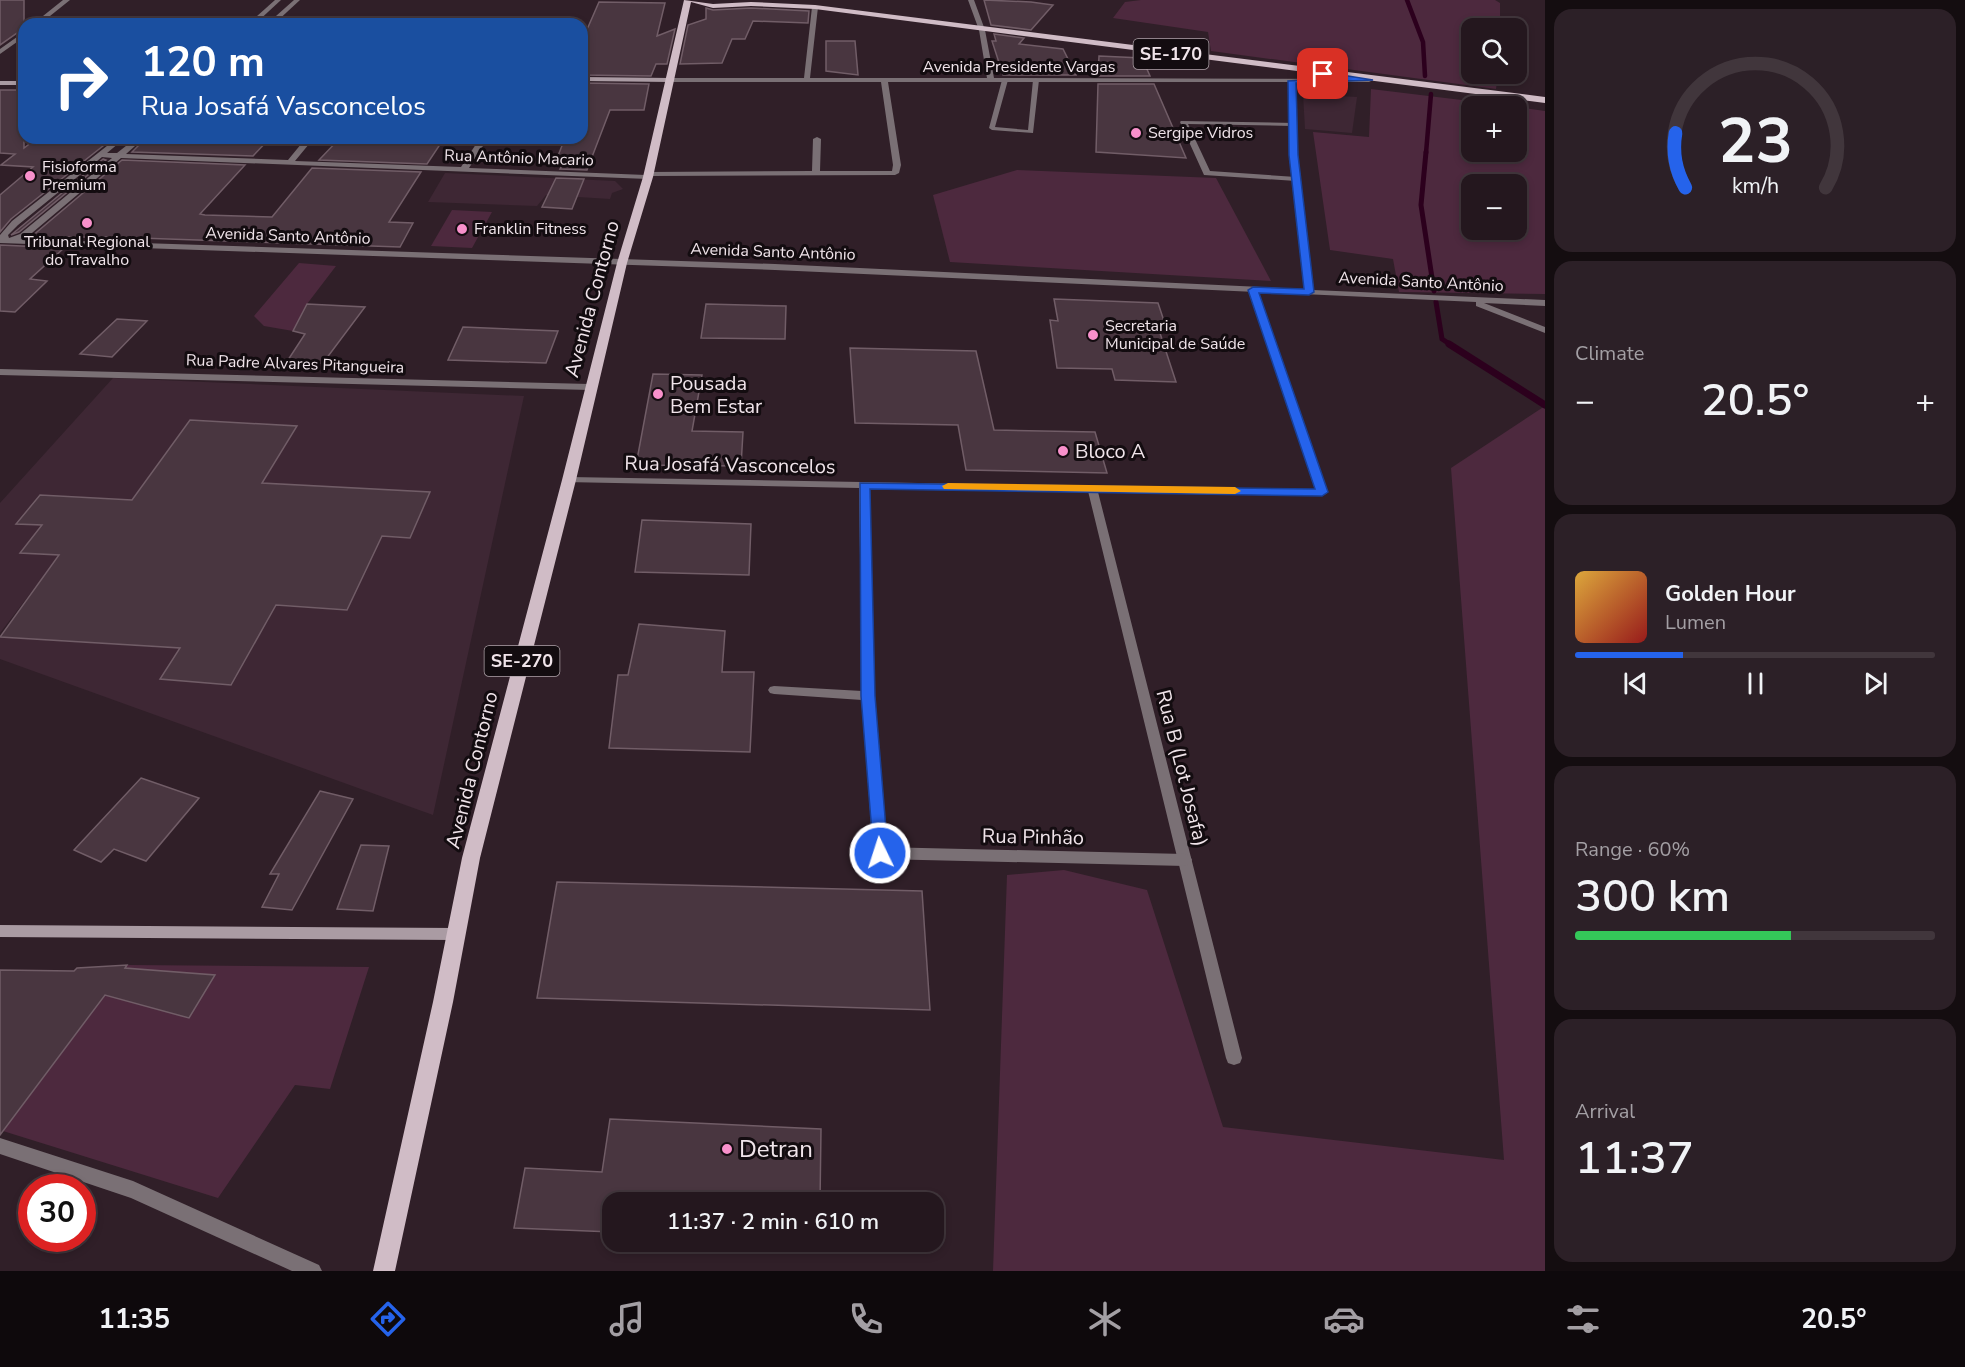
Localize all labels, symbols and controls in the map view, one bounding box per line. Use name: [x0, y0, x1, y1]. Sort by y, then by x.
map controls: [1461, 18, 1527, 240]
button: search: [1461, 18, 1527, 84]
text: 120 m: [141, 34, 265, 91]
road number: SE-170: [1134, 39, 1208, 69]
icon: right: [42, 42, 120, 120]
pin: [1297, 48, 1348, 99]
street label: Avenida Presidente Vargas: [923, 56, 1115, 78]
icon: arrive: [1306, 57, 1339, 90]
text: Rua Josafá Vasconcelos: [141, 88, 426, 125]
button: +: [1461, 96, 1527, 162]
text: 23: [1718, 99, 1792, 184]
place label: Sergipe Vidros: [1148, 122, 1253, 144]
marker: Sergipe Vidros: [1129, 126, 1143, 140]
street label: Rua Antônio Macario: [444, 144, 594, 172]
place label: Fisioforma Premium: [42, 156, 117, 196]
marker: Fisioforma Premium: [23, 169, 37, 183]
text: km/h: [1731, 171, 1779, 201]
button: −: [1461, 174, 1527, 240]
marker: Tribunal Regional do Travalho: [80, 216, 94, 230]
place label: Franklin Fitness: [474, 218, 587, 240]
street label: Avenida Contorno: [558, 218, 626, 380]
street label: Avenida Santo Antônio: [205, 222, 371, 250]
marker: Franklin Fitness: [455, 222, 469, 236]
place label: Tribunal Regional do Travalho: [24, 231, 150, 271]
street label: Avenida Santo Antônio: [690, 238, 856, 266]
street label: Avenida Santo Antônio: [1338, 267, 1504, 297]
place label: Secretaria Municipal de Saúde: [1105, 315, 1245, 355]
marker: Secretaria Municipal de Saúde: [1086, 328, 1100, 342]
text: Climate: [1575, 340, 1644, 367]
street label: Rua Padre Alvares Pitangueira: [185, 349, 405, 379]
place label: Pousada Bem Estar: [670, 370, 762, 420]
text: 20.5°: [1701, 370, 1809, 431]
text: −: [1575, 379, 1595, 424]
text: +: [1915, 379, 1935, 424]
marker: Pousada Bem Estar: [651, 387, 665, 401]
place label: Bloco A: [1075, 438, 1146, 465]
marker: Bloco A: [1056, 444, 1070, 458]
street label: Rua Josafá Vasconcelos: [624, 450, 836, 480]
text: Golden Hour: [1665, 579, 1796, 609]
text: Lumen: [1665, 609, 1726, 636]
road number: SE-270: [484, 646, 560, 676]
icon: previous: [1619, 667, 1652, 700]
icon: pause: [1739, 667, 1772, 700]
icon: next: [1859, 667, 1892, 700]
street label: Rua B (Lot Josafa): [1149, 687, 1215, 849]
street label: Avenida Contorno: [439, 689, 505, 851]
position arrow: [848, 821, 912, 885]
street label: Rua Pinhão: [982, 823, 1084, 851]
text: Range · 60%: [1575, 836, 1690, 863]
text: 300 km: [1575, 866, 1730, 927]
text: Arrival: [1575, 1098, 1635, 1125]
text: 11:37: [1575, 1128, 1694, 1189]
place label: Detran: [739, 1133, 813, 1165]
marker: Detran: [720, 1142, 734, 1156]
speed limit sign: 30: [18, 1174, 96, 1252]
text: 11:37 · 2 min · 610 m: [667, 1207, 879, 1237]
icon: directions: [367, 1298, 409, 1340]
icon: music: [606, 1298, 648, 1340]
icon: phone: [845, 1298, 887, 1340]
icon: climate: [1084, 1298, 1126, 1340]
icon: car: [1323, 1298, 1365, 1340]
icon: filters: [1562, 1298, 1604, 1340]
text: 11:35: [98, 1301, 170, 1338]
text: 20.5°: [1801, 1301, 1866, 1338]

